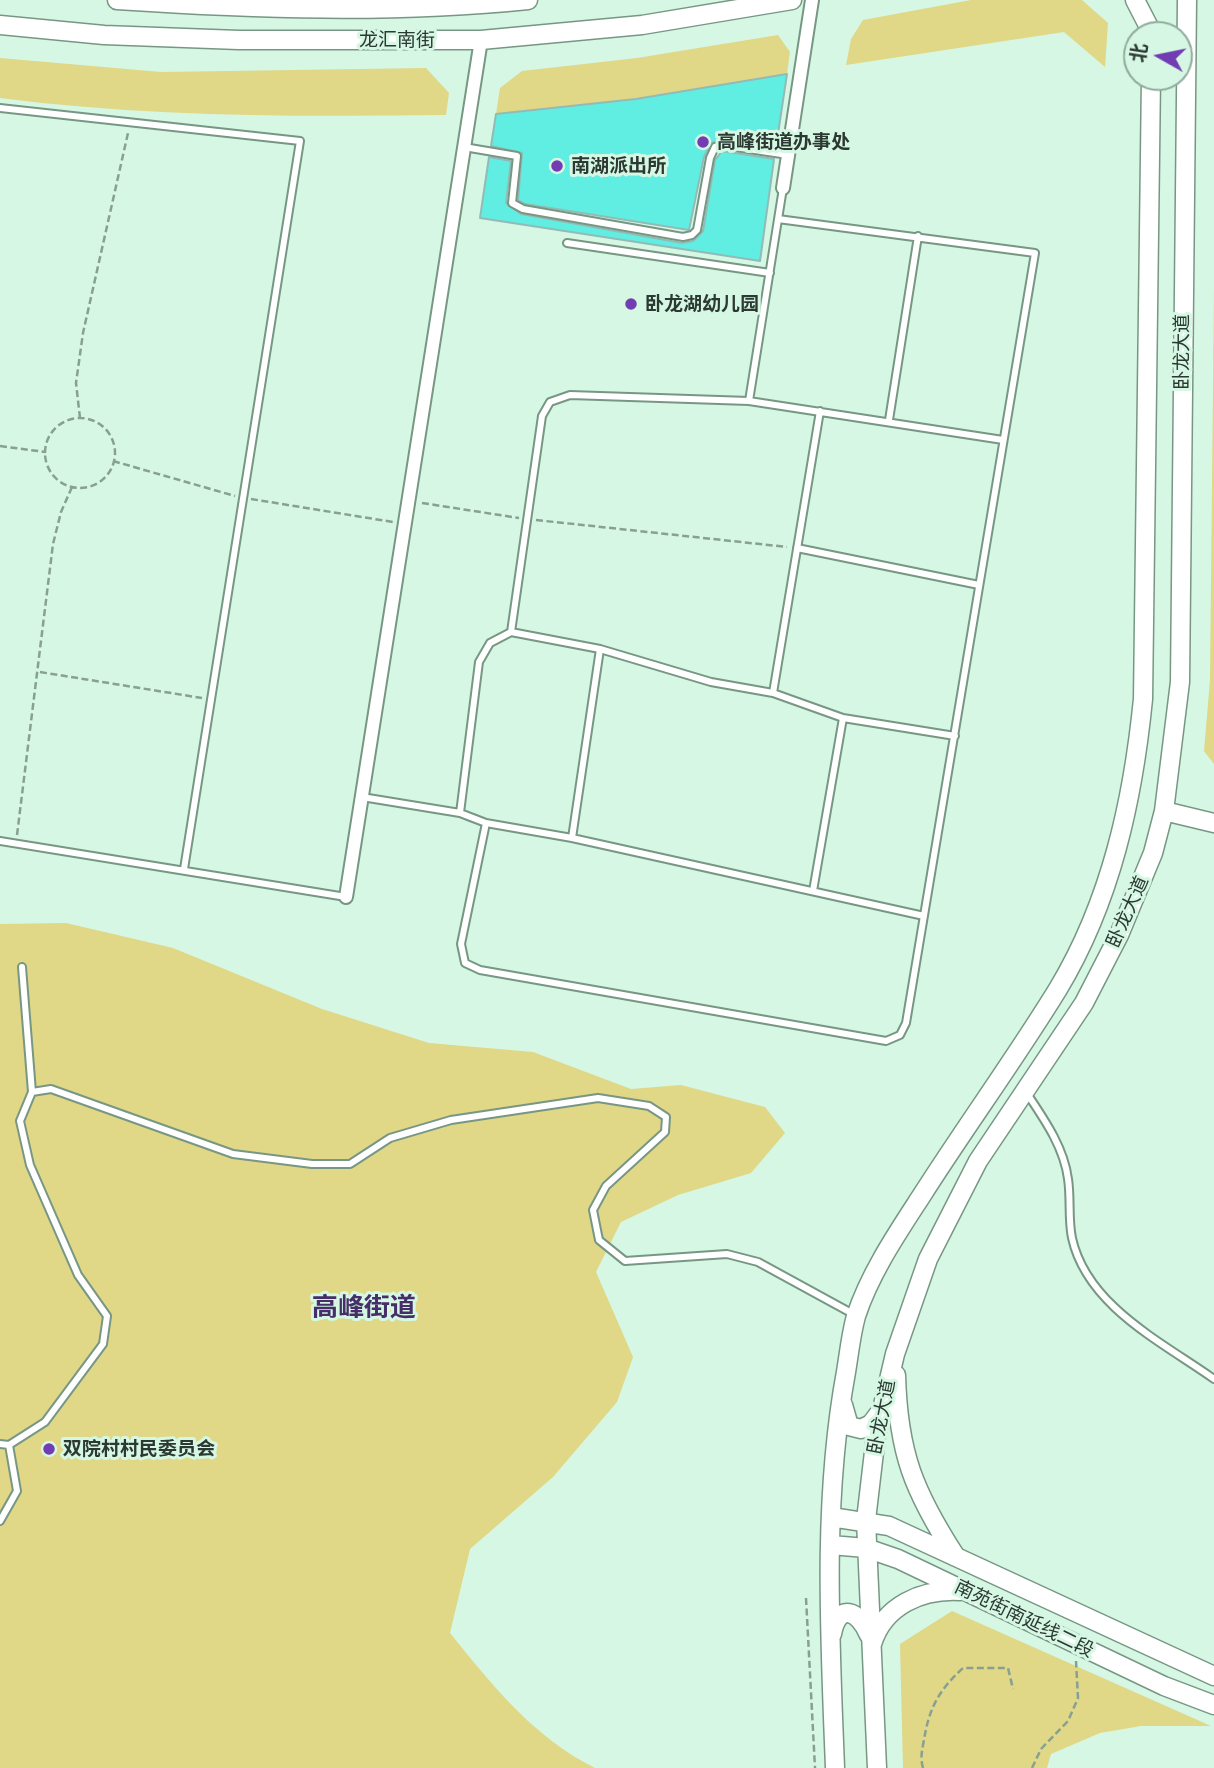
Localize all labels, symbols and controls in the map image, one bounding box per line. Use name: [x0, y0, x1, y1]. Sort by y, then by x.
north arrow: [1123, 21, 1193, 91]
street label: 龙汇南街: [359, 29, 435, 51]
text: 北: [1126, 42, 1152, 64]
place label: 高峰街道办事处: [717, 131, 850, 153]
marker: 高峰街道办事处: [695, 134, 711, 150]
place label: 南湖派出所: [571, 155, 666, 177]
marker: 南湖派出所: [549, 158, 565, 174]
place label: 卧龙湖幼儿园: [645, 293, 759, 315]
marker: 卧龙湖幼儿园: [623, 296, 639, 312]
street label: 卧龙大道: [1171, 314, 1193, 390]
street label: 卧龙大道: [1102, 873, 1154, 951]
district label: 高峰街道: [312, 1292, 416, 1324]
street label: 卧龙大道: [864, 1378, 900, 1456]
place label: 双院村村民委员会: [63, 1438, 215, 1460]
marker: 双院村村民委员会: [41, 1441, 57, 1457]
street label: 南苑街南延线二段: [951, 1575, 1097, 1663]

